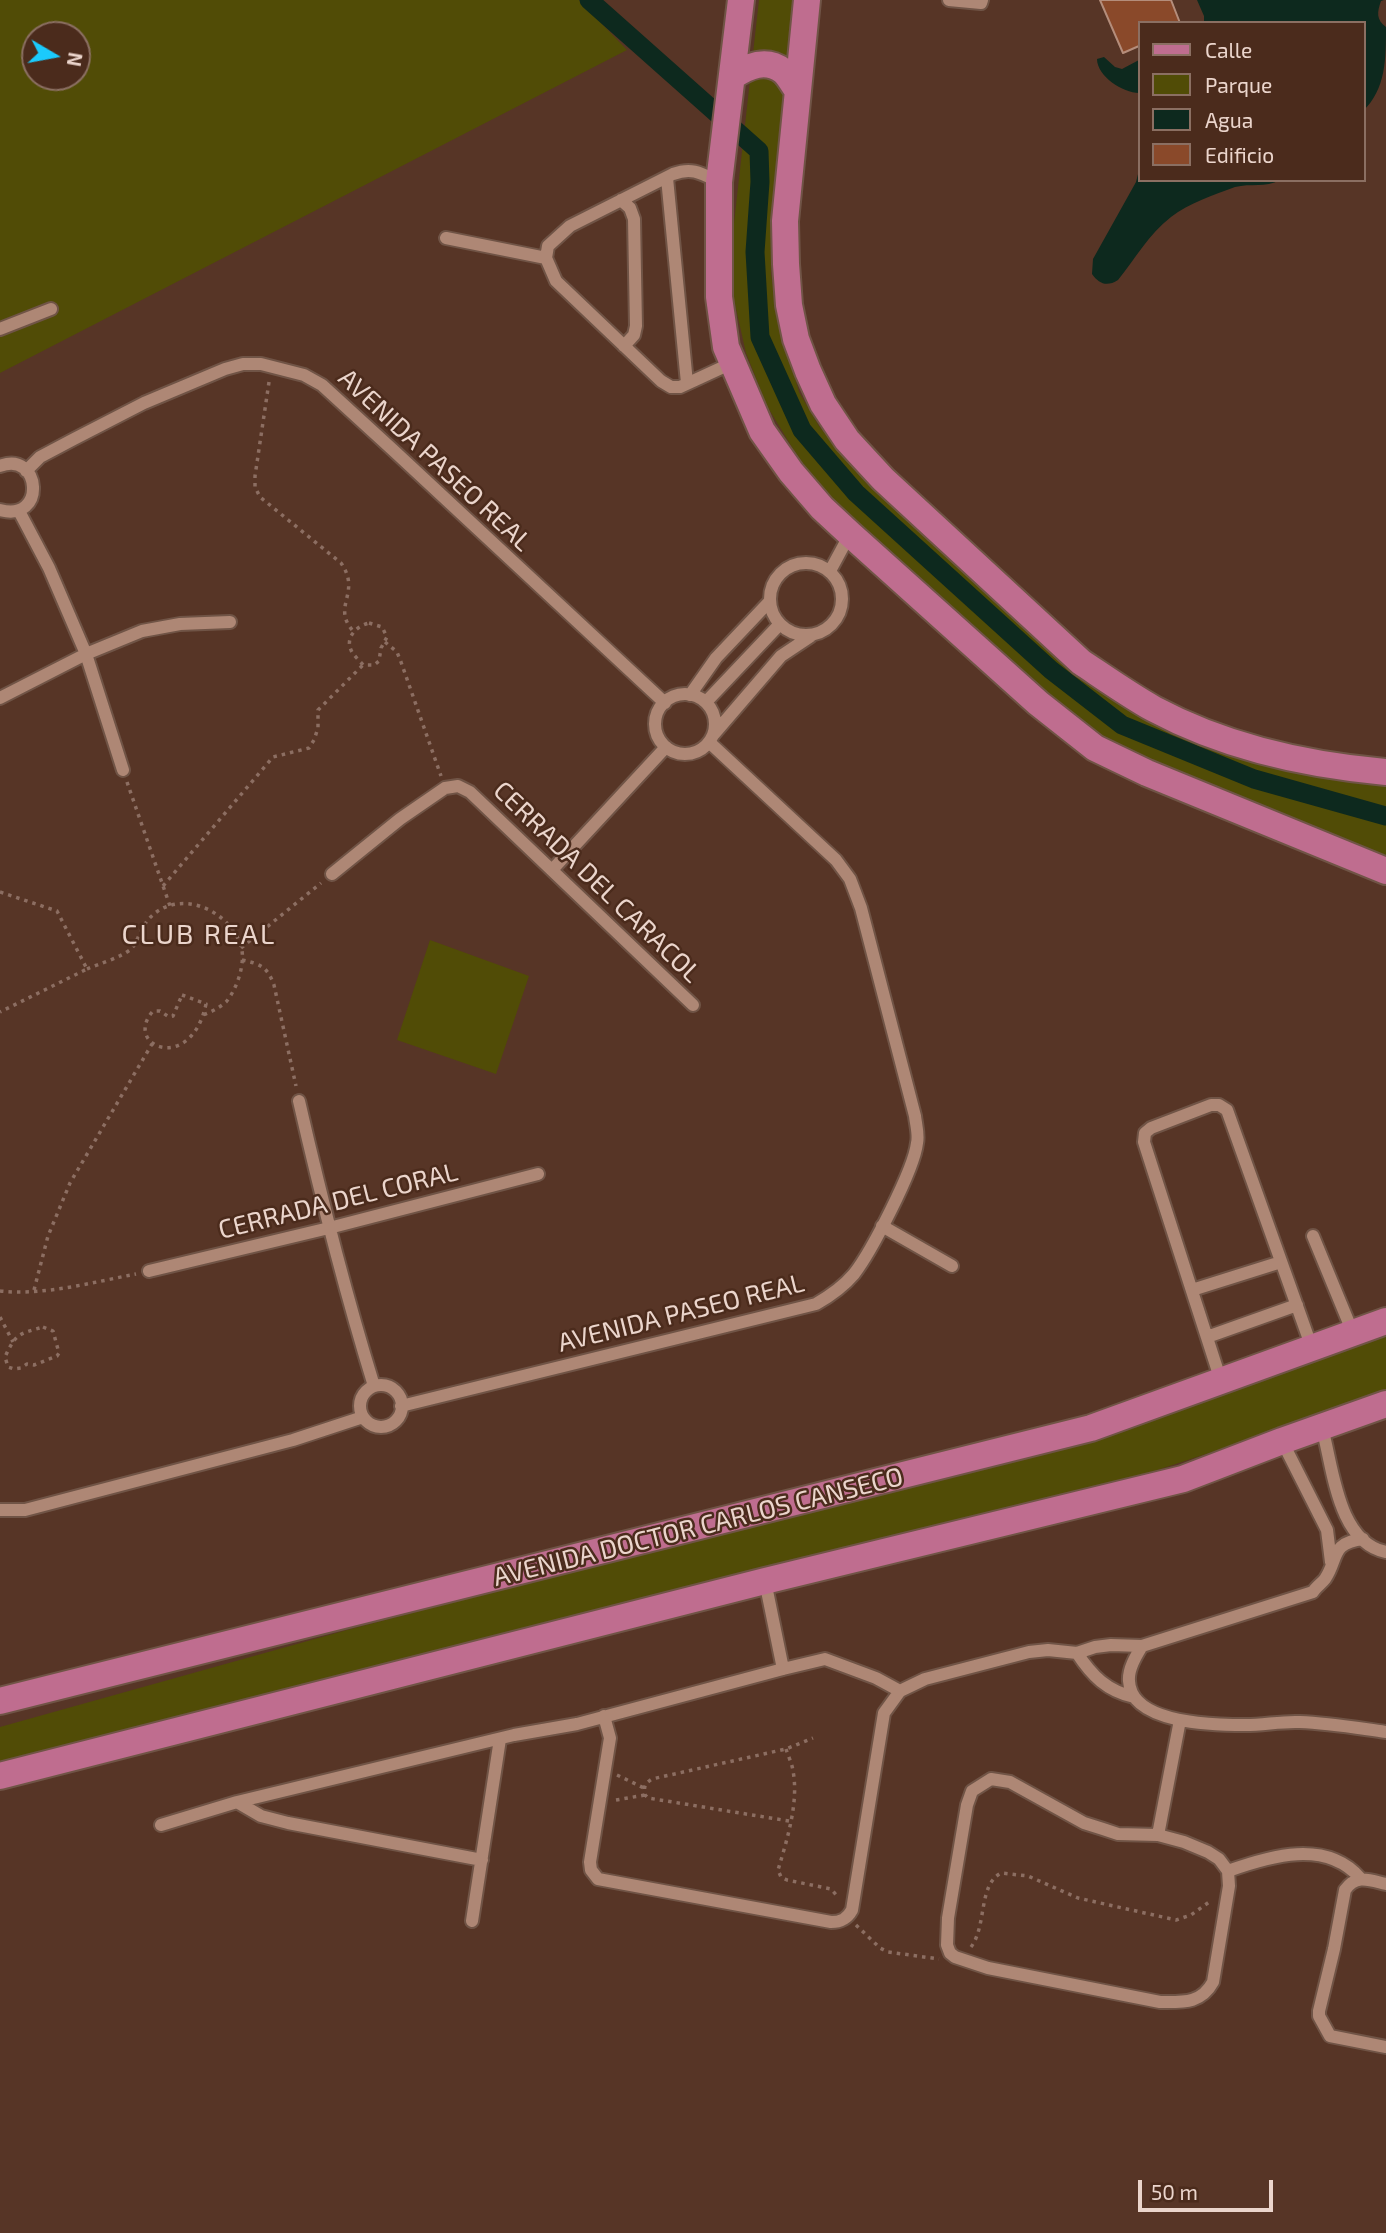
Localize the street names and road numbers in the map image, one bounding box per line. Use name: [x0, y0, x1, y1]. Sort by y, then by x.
street label: AVENIDA PASEO REAL: [332, 362, 538, 558]
street label: CERRADA DEL CARACOL: [487, 775, 707, 989]
street label: CERRADA DEL CORAL: [215, 1156, 461, 1246]
street label: AVENIDA PASEO REAL: [555, 1267, 807, 1359]
street label: AVENIDA DOCTOR CARLOS CANSECO: [490, 1461, 906, 1593]

